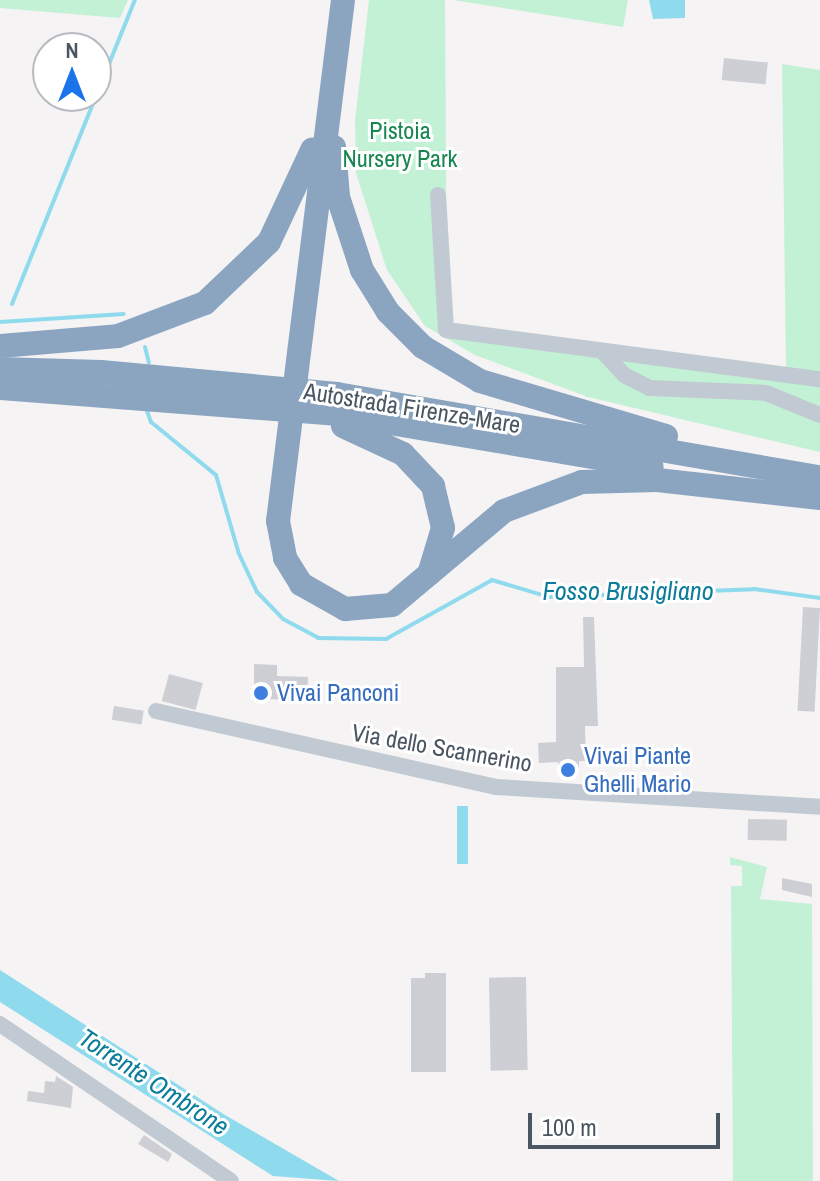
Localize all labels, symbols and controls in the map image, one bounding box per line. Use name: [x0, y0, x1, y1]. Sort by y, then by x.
north arrow: [32, 32, 112, 112]
text: N: [65, 35, 79, 65]
park label: Pistoia Nursery Park: [343, 117, 457, 173]
street label: Autostrada Firenze-Mare: [302, 377, 522, 439]
water label: Fosso Brusigliano: [542, 575, 714, 607]
place label: Vivai Panconi: [277, 679, 399, 707]
marker: Vivai Panconi: [252, 684, 270, 702]
street label: Via dello Scannerino: [350, 718, 534, 778]
place label: Vivai Piante Ghelli Mario: [584, 742, 691, 798]
marker: Vivai Piante Ghelli Mario: [559, 761, 577, 779]
water label: Torrente Ombrone: [73, 1022, 235, 1142]
scale bar: [532, 1097, 724, 1147]
text: 100 m: [542, 1111, 597, 1143]

